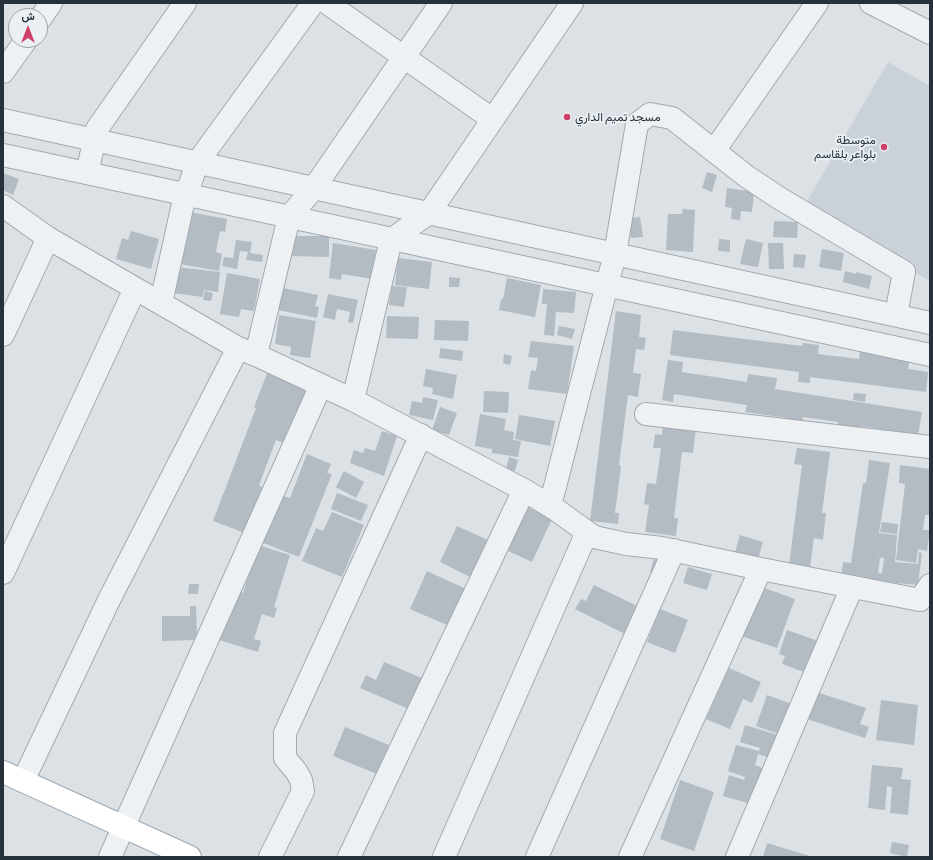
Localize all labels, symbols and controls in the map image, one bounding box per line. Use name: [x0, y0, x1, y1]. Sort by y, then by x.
north arrow: [8, 8, 48, 48]
text: ش: [21, 11, 35, 22]
place label: مسجد تميم الداري: [575, 110, 661, 124]
marker: مسجد تميم الداري: [562, 112, 572, 122]
place label: متوسطة بلواعر بلقاسم: [814, 133, 876, 161]
marker: متوسطة بلواعر بلقاسم: [879, 142, 889, 152]

